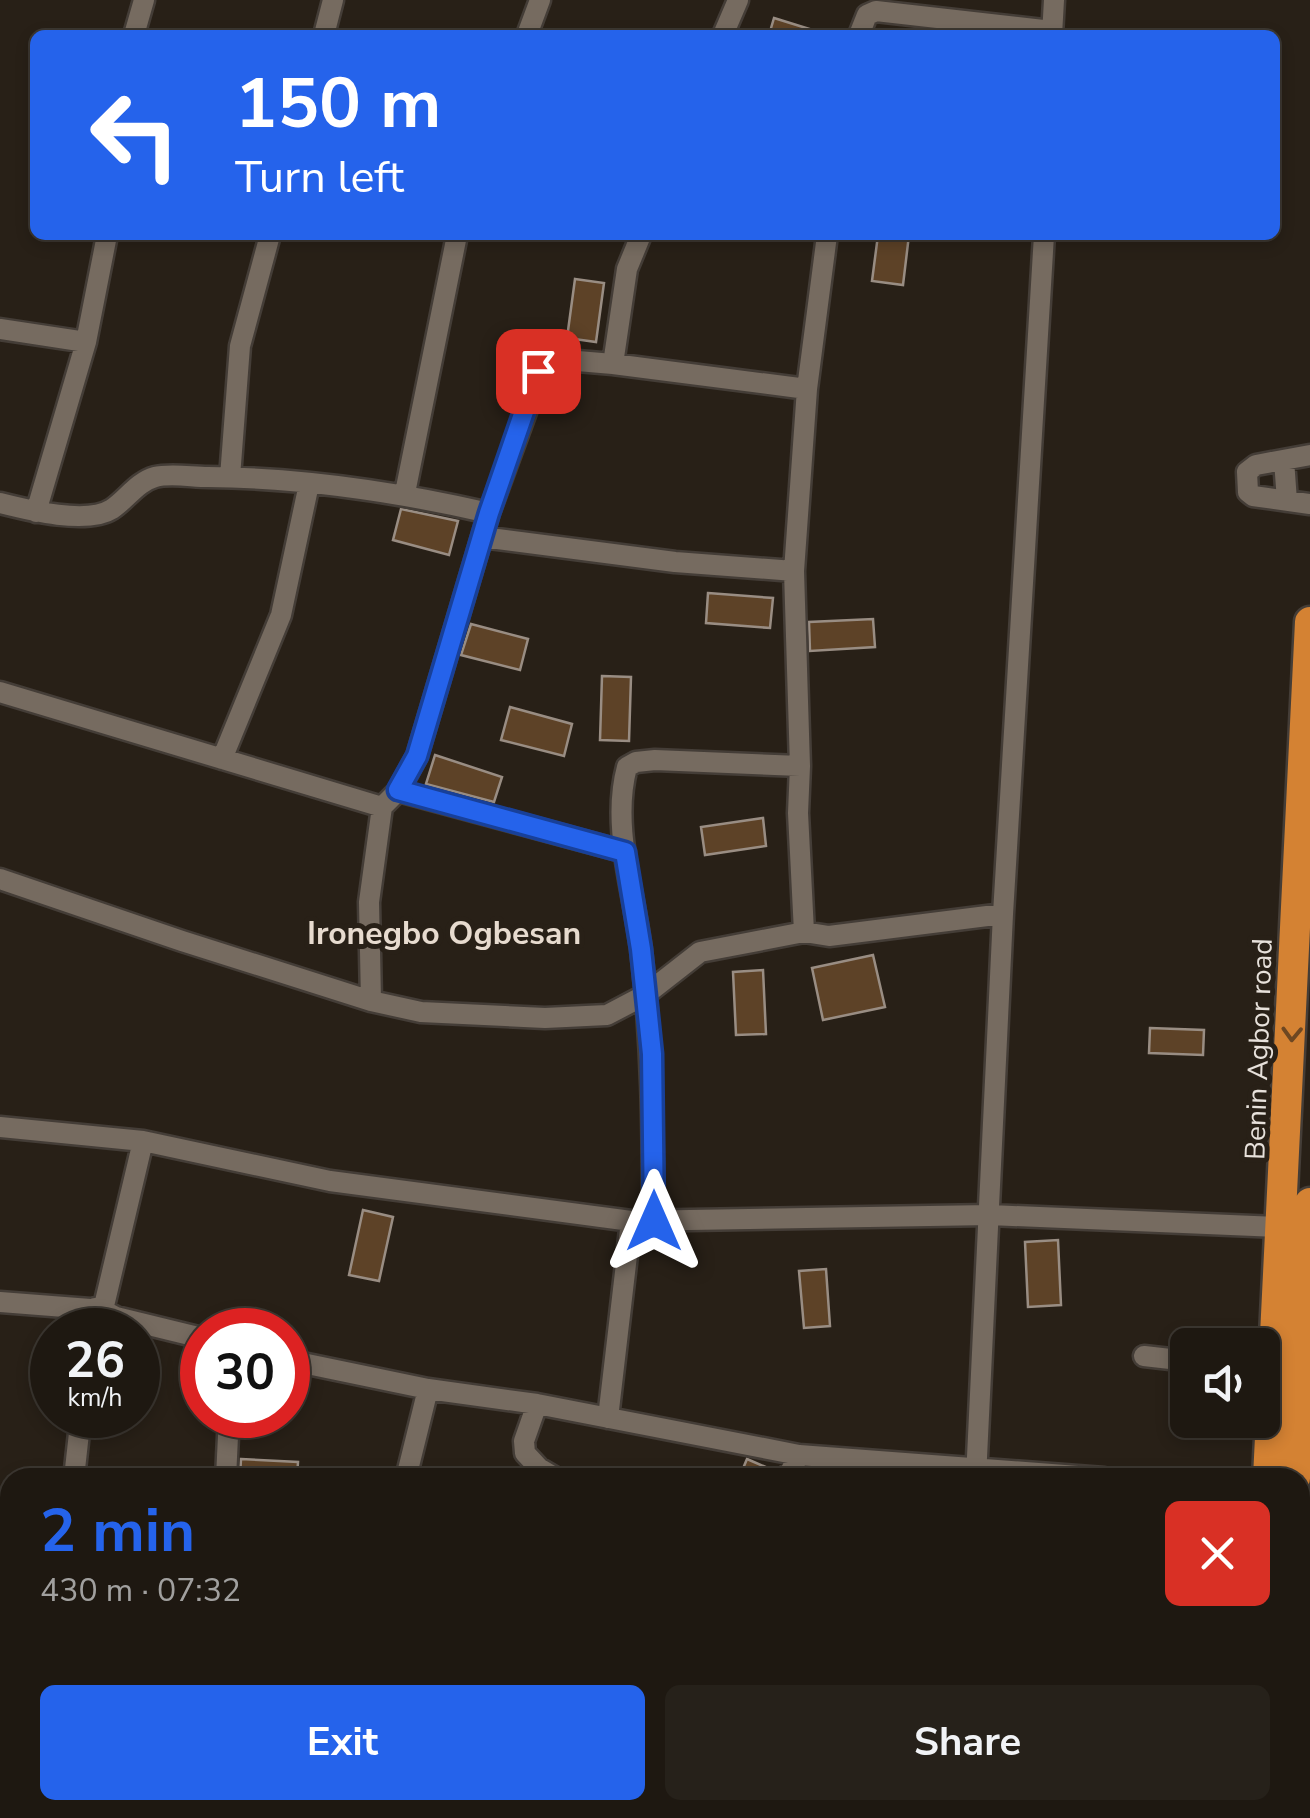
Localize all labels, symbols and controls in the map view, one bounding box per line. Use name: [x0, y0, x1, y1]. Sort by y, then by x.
text: 150 m: [235, 56, 441, 152]
icon: left: [70, 70, 200, 200]
text: Turn left: [235, 147, 404, 208]
pin: [496, 329, 581, 414]
icon: arrive: [511, 344, 566, 399]
district label: Ironegbo Ogbesan: [307, 912, 581, 955]
street label: Benin Agbor road: [1236, 938, 1282, 1160]
one-way arrow: [1281, 1027, 1302, 1043]
position arrow: [602, 1169, 706, 1273]
speed limit sign: 30: [180, 1308, 310, 1438]
text: 26: [65, 1326, 125, 1395]
map controls: [1170, 1328, 1280, 1438]
button: sound: [1170, 1328, 1280, 1438]
text: km/h: [67, 1381, 123, 1415]
text: 2 min: [40, 1490, 195, 1572]
button: close: [1165, 1501, 1270, 1606]
text: 430 m · 07:32: [40, 1569, 241, 1612]
button: Exit: [40, 1685, 645, 1800]
button: Share: [665, 1685, 1270, 1800]

